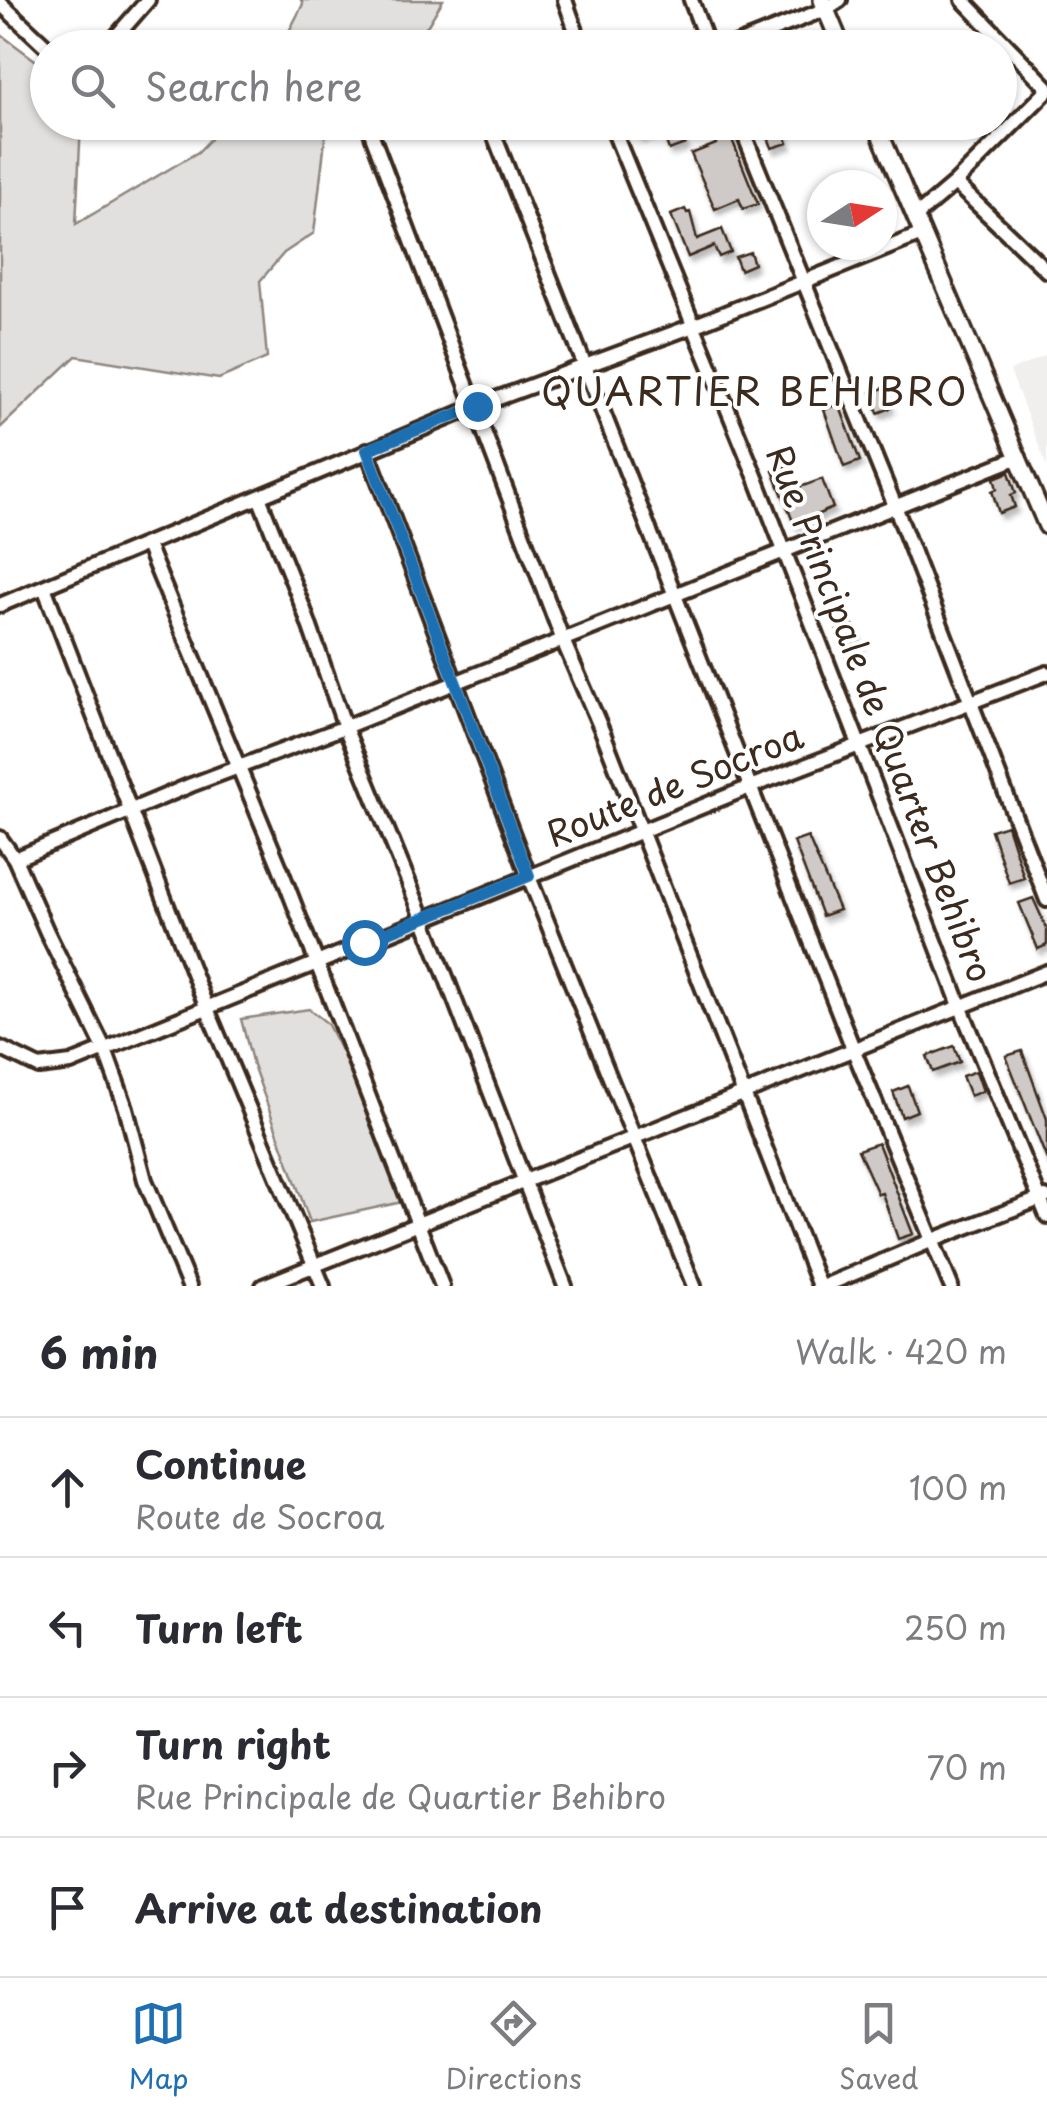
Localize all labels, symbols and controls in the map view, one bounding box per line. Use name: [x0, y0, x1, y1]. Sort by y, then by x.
search box: [30, 30, 1017, 140]
text: Search here: [145, 57, 362, 114]
icon: search: [65, 58, 120, 113]
north arrow: [807, 170, 897, 260]
district label: QUARTIER BEHIBRO: [541, 362, 969, 419]
route end: [455, 384, 501, 430]
street label: Rue Principale de Quarter Behibro: [754, 437, 1008, 989]
street label: Route de Socroa: [538, 708, 810, 859]
route start: [342, 920, 388, 966]
text: 6 min: [40, 1320, 159, 1383]
text: Walk · 420 m: [795, 1327, 1007, 1375]
text: Continue: [135, 1435, 306, 1492]
icon: ahead: [40, 1460, 95, 1515]
text: 100 m: [909, 1463, 1007, 1511]
text: Route de Socroa: [135, 1492, 384, 1540]
text: Turn left: [135, 1599, 303, 1656]
icon: left: [40, 1600, 95, 1655]
text: 250 m: [904, 1603, 1007, 1651]
text: Turn right: [135, 1715, 331, 1772]
icon: right: [40, 1740, 95, 1795]
text: 70 m: [927, 1743, 1007, 1791]
text: Rue Principale de Quartier Behibro: [135, 1772, 666, 1820]
text: Arrive at destination: [135, 1879, 543, 1936]
icon: arrive: [40, 1880, 95, 1935]
tab: Map: [129, 1996, 188, 2099]
tab: Directions: [446, 1996, 582, 2099]
tab: Saved: [839, 1996, 918, 2099]

